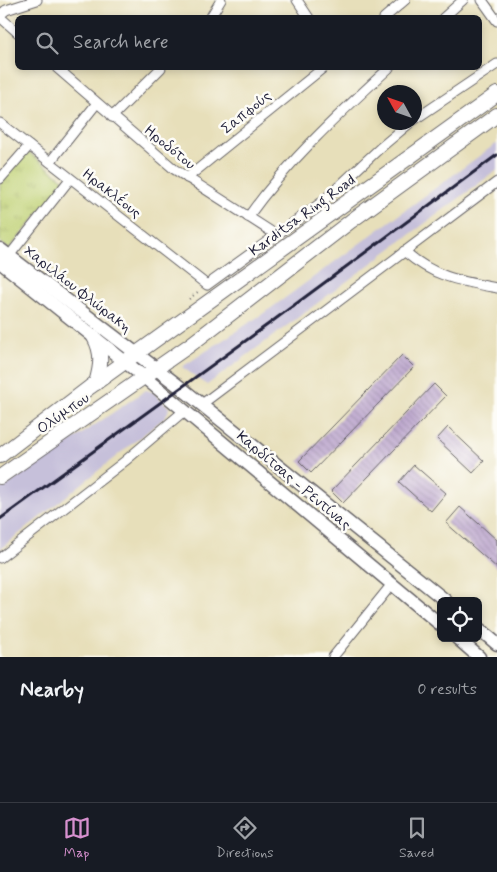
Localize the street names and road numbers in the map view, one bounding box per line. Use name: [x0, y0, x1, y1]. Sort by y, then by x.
street label: Σαπφούς: [218, 86, 276, 139]
street label: Ηροδότου: [139, 121, 199, 175]
street label: Ηρακλέους: [78, 164, 145, 223]
street label: Karditsa Ring Road: [245, 170, 361, 262]
street label: Χαριλάου Φλώρακη: [19, 241, 136, 338]
street label: Ολύμπου: [33, 388, 94, 439]
street label: Καρδίτσας - Ρεντίνας: [232, 427, 355, 535]

